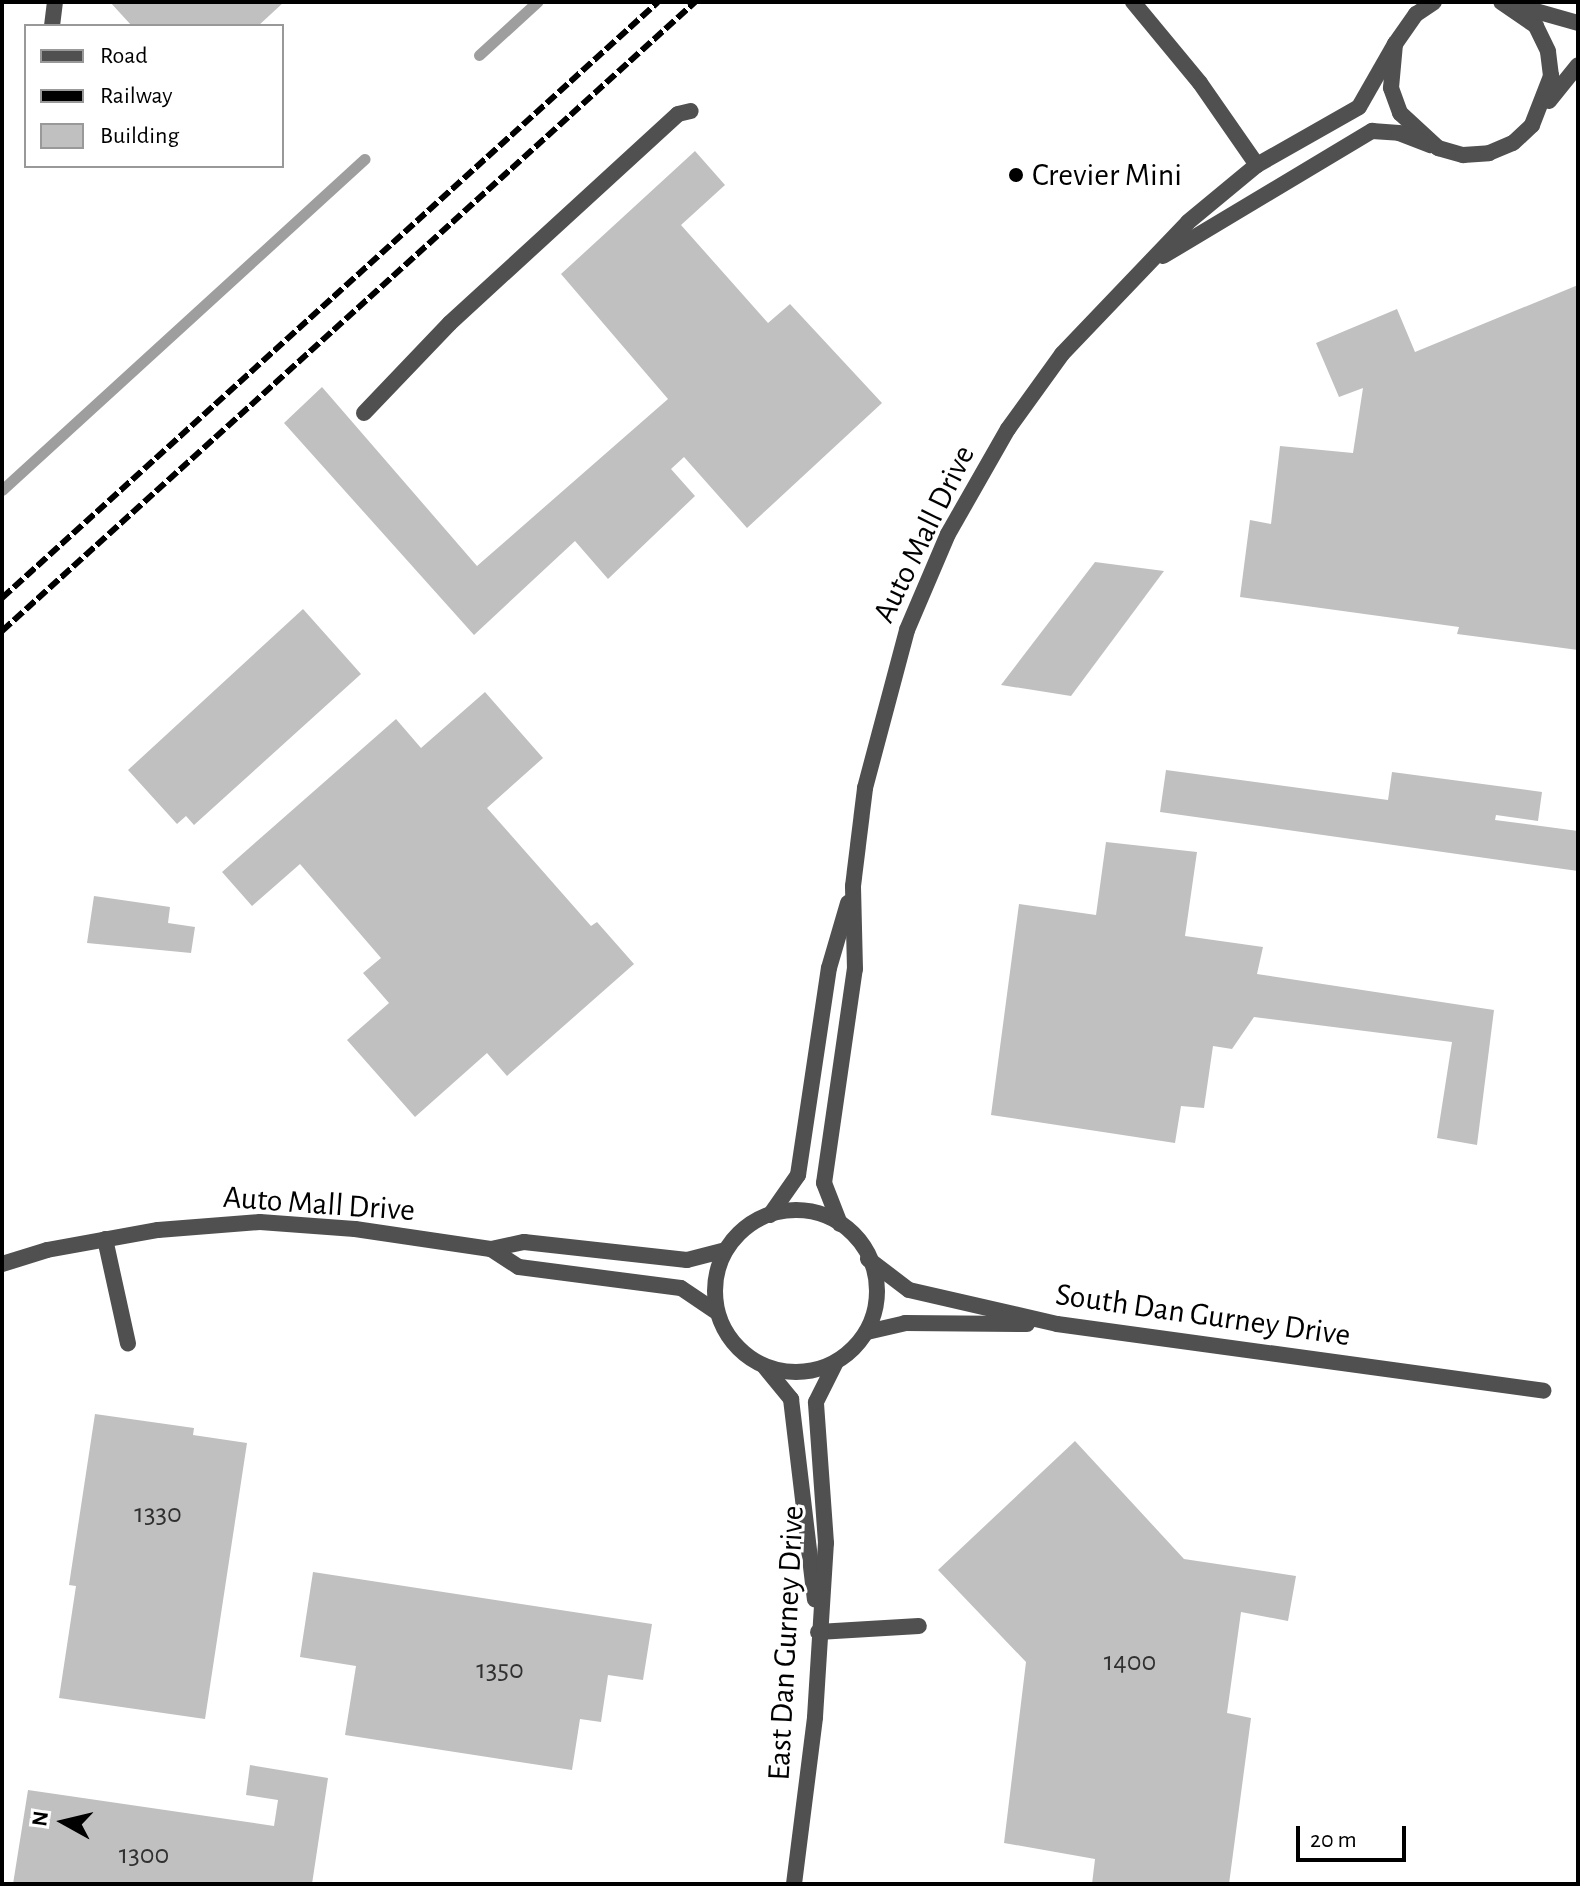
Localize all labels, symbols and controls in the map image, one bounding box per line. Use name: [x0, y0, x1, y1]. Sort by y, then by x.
legend: [24, 24, 284, 168]
text: Road: [100, 44, 148, 68]
text: Railway: [100, 84, 172, 108]
text: Building: [100, 124, 179, 148]
place label: Crevier Mini: [1032, 156, 1182, 194]
marker: Crevier Mini: [1007, 166, 1025, 184]
street label: Auto Mall Drive: [865, 439, 983, 629]
street label: Auto Mall Drive: [222, 1178, 416, 1230]
street label: South Dan Gurney Drive: [1053, 1275, 1353, 1355]
house number: 1330: [134, 1497, 182, 1531]
street label: East Dan Gurney Drive: [760, 1504, 812, 1782]
house number: 1400: [1104, 1645, 1156, 1679]
house number: 1350: [476, 1653, 524, 1687]
north arrow: [24, 1782, 104, 1862]
text: N: [28, 1810, 52, 1828]
scale bar: [1300, 1810, 1410, 1860]
text: 20 m: [1310, 1828, 1357, 1852]
house number: 1300: [119, 1838, 169, 1872]

